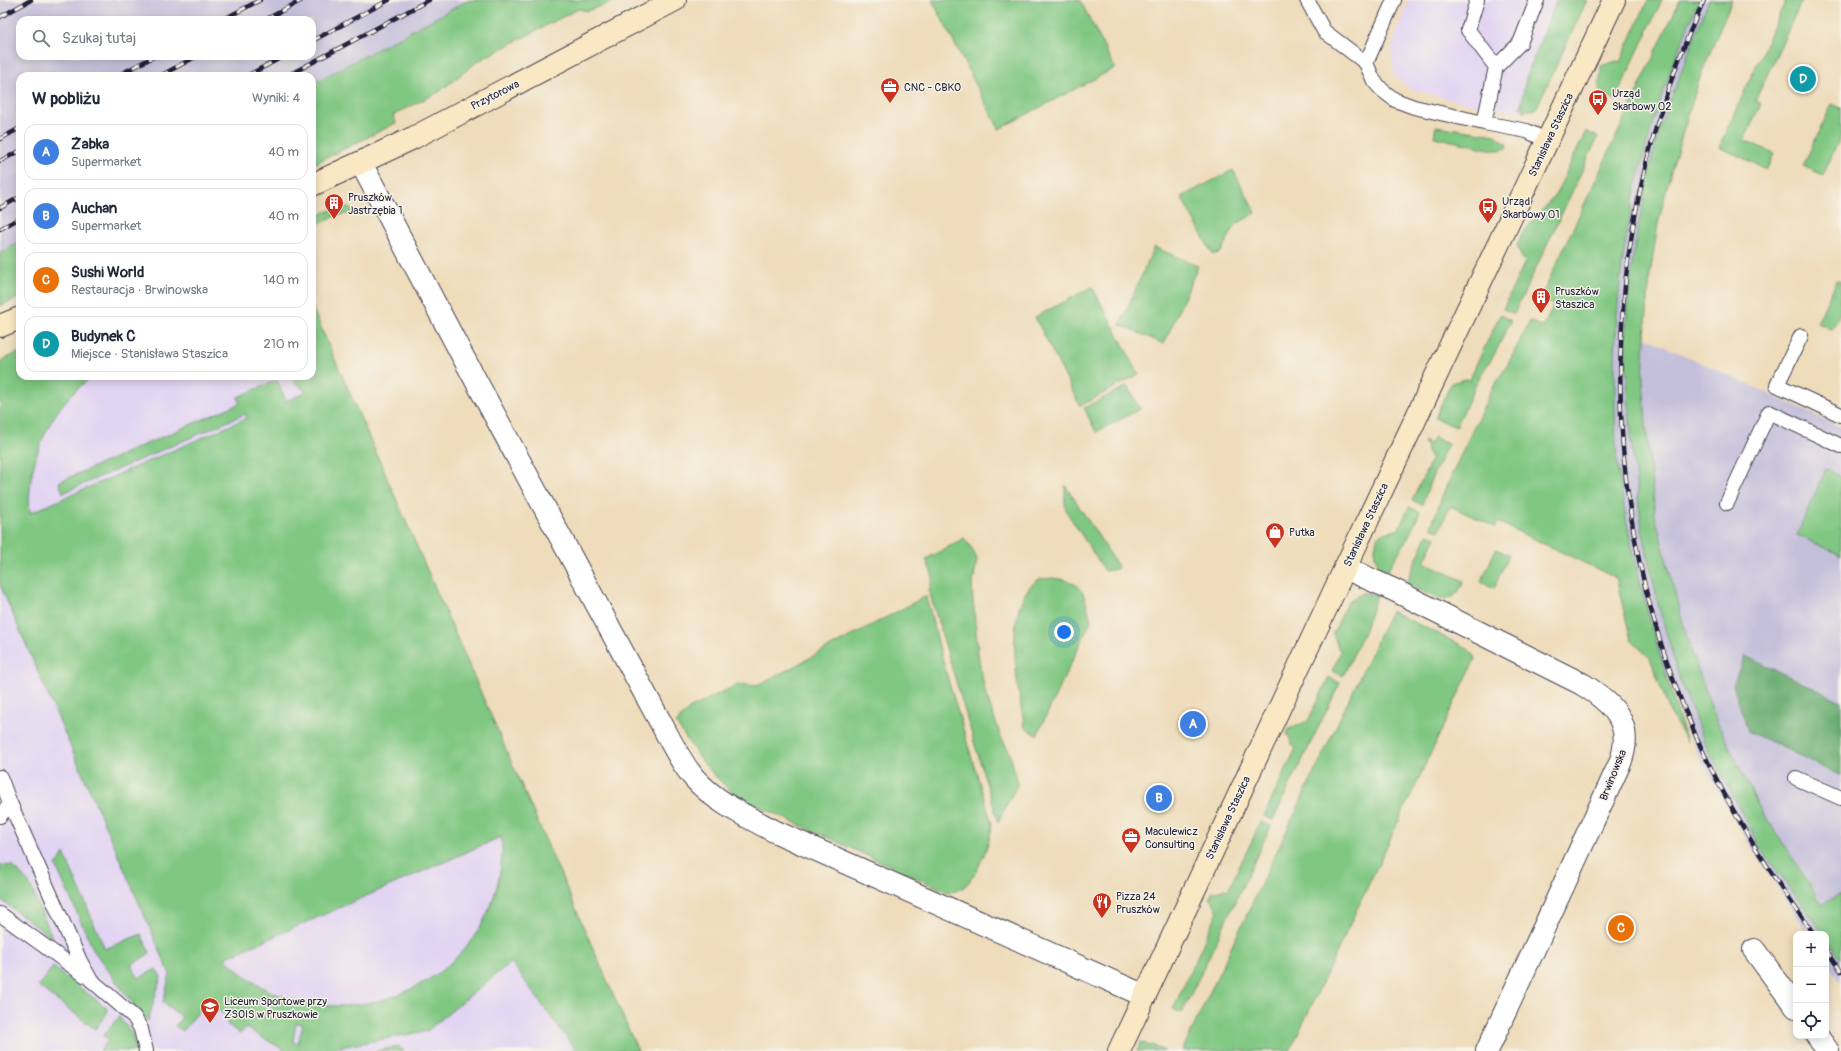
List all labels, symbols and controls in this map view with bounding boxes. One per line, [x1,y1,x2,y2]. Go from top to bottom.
search box [16,16,316,60]
icon: search [30,27,52,49]
text: Szukaj tutaj [62,29,136,48]
pin: D [1790,64,1816,94]
office icon: CNC - CBKO [879,76,901,104]
street label: Przytorowa [469,77,521,113]
place label: CNC - CBKO [904,81,961,94]
place label: Urząd Skarbowy 02 [1612,87,1671,113]
text: W pobliżu [32,88,100,109]
bus stop icon: Urząd Skarbowy 02 [1587,88,1609,116]
text: Wyniki: 4 [252,90,300,106]
street label: Stanisława Staszica [1526,91,1576,179]
text: Żabka [71,135,109,154]
text: A [42,144,50,160]
text: 40 m [268,144,299,160]
text: Supermarket [71,154,142,170]
place label: Pruszków Jastrzębia 1 [348,191,402,217]
building icon: Pruszków Jastrzębia 1 [323,192,345,220]
place label: Urząd Skarbowy 01 [1502,195,1560,221]
bus stop icon: Urząd Skarbowy 01 [1477,196,1499,224]
text: Auchan [71,199,117,218]
text: B [42,208,50,224]
text: 40 m [268,208,299,224]
text: Supermarket [71,218,142,234]
text: Sushi World [71,263,144,282]
text: C [42,272,50,288]
text: 140 m [263,272,299,288]
text: Restauracja · Brwinowska [71,282,208,298]
place label: Pruszków Staszica [1555,285,1600,311]
building icon: Pruszków Staszica [1530,286,1552,314]
text: Budynek C [71,327,135,346]
text: D [42,336,50,352]
text: 210 m [263,336,299,352]
text: Miejsce · Stanisława Staszica [71,346,228,362]
street label: Stanisława Staszica [1341,481,1391,569]
shop icon: Putka [1264,521,1286,549]
place label: Putka [1289,526,1315,539]
your location [1054,622,1074,642]
pin: A [1180,709,1206,739]
street label: Brwinowska [1597,748,1629,802]
street label: Stanisława Staszica [1203,774,1253,862]
pin: B [1146,783,1172,813]
place label: Maculewicz Consulting [1145,825,1198,851]
office icon: Maculewicz Consulting [1120,826,1142,854]
place label: Pizza 24 Pruszków [1116,890,1161,916]
restaurant icon: Pizza 24 Pruszków [1091,891,1113,919]
pin: C [1608,913,1634,943]
map controls [1793,931,1829,1039]
button: + [1793,931,1829,967]
button: − [1793,967,1829,1003]
place label: Liceum Sportowe przy ZSOIS w Pruszkowie [224,995,327,1021]
school or university icon: Liceum Sportowe przy ZSOIS w Pruszkowie [199,996,221,1024]
button: locate [1793,1003,1829,1039]

